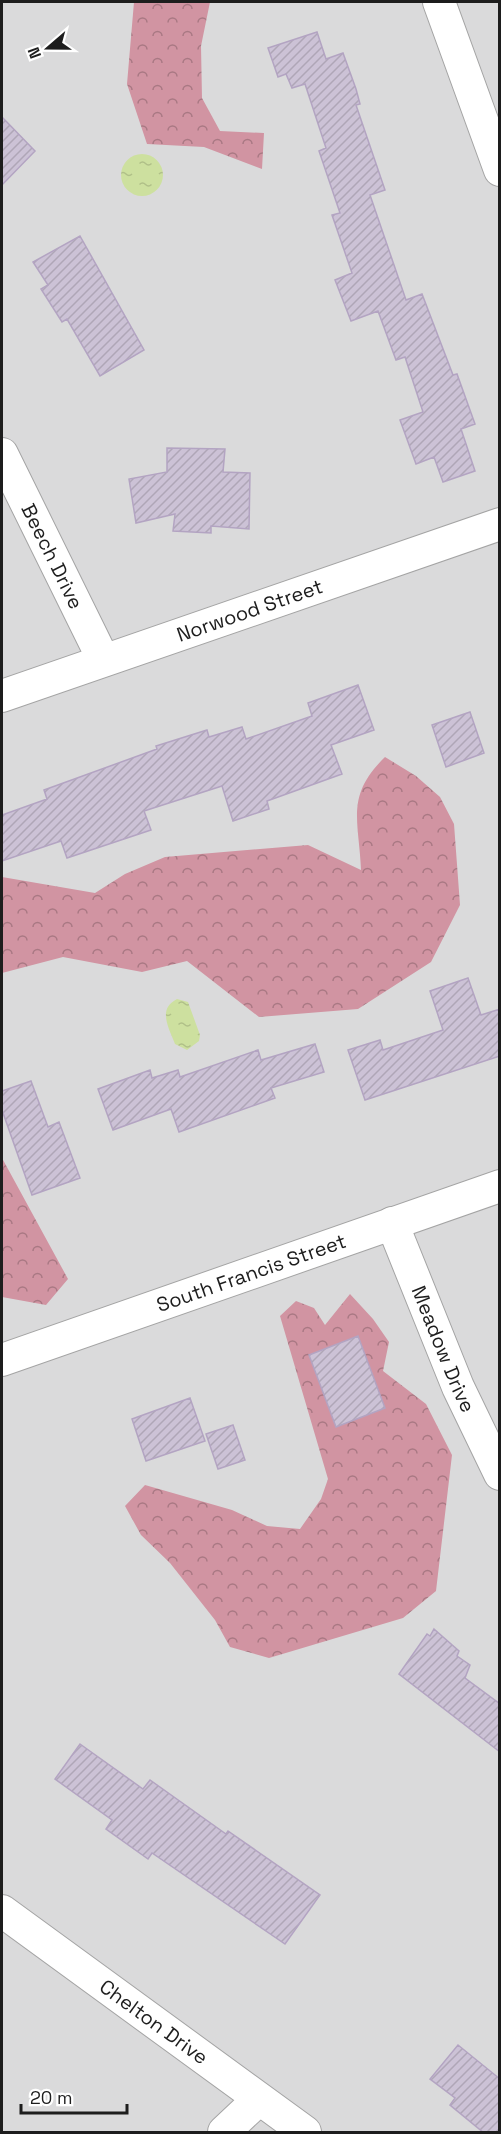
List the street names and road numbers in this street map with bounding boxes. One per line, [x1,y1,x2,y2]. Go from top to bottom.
street label: Beech Drive [15,499,89,613]
street label: Norwood Street [173,573,326,648]
street label: South Francis Street [153,1228,349,1318]
street label: Meadow Drive [406,1282,481,1417]
street label: Chelton Drive [94,1973,213,2070]

